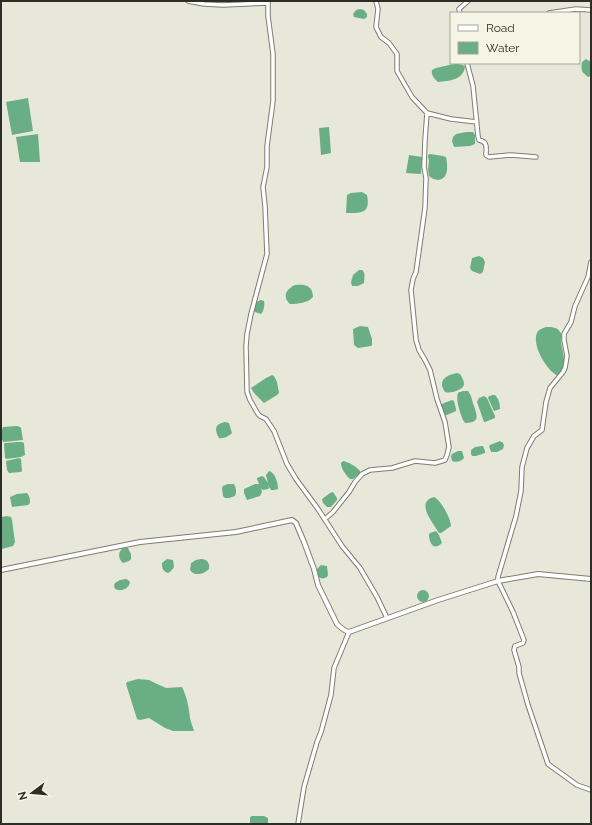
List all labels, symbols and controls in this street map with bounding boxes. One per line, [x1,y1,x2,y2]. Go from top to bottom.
legend [450,12,580,64]
text: Road [486,21,515,35]
text: Water [486,41,520,55]
north arrow [12,773,52,813]
text: N [15,790,30,801]

